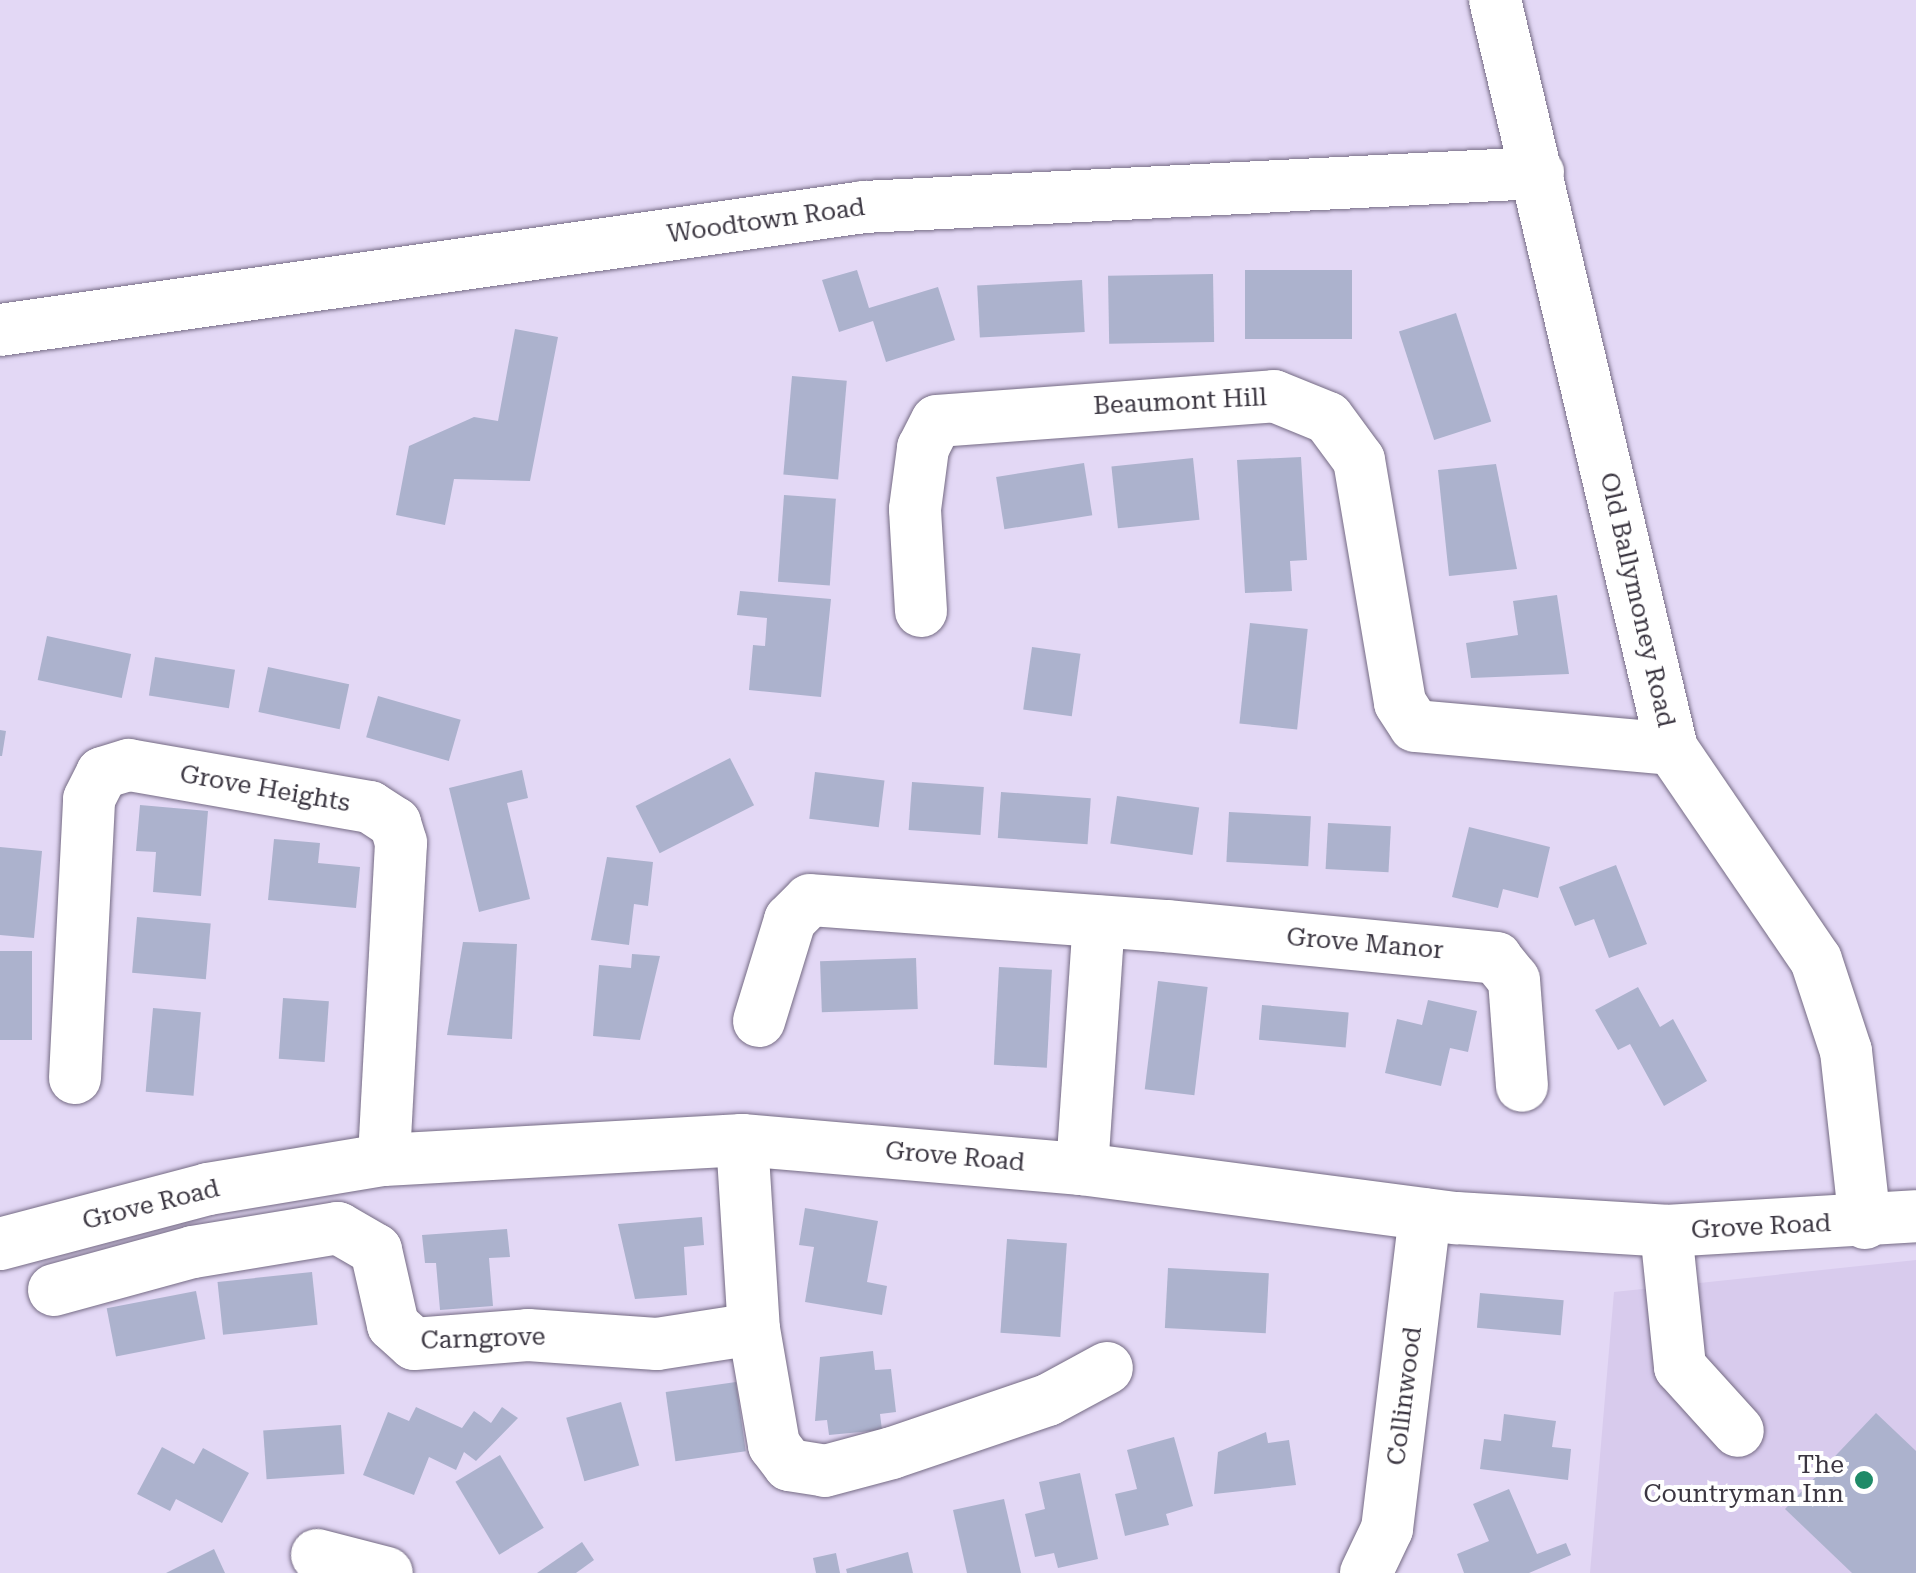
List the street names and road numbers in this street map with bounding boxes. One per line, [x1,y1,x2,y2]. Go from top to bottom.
street label: Woodtown Road [665,192,867,250]
street label: Beaumont Hill [1093,382,1267,422]
street label: Old Ballymoney Road [1593,470,1681,730]
street label: Grove Heights [178,759,352,819]
street label: Grove Manor [1285,922,1445,966]
street label: Grove Road [884,1136,1026,1178]
street label: Grove Road [79,1174,223,1236]
street label: Grove Road [1690,1208,1832,1246]
street label: Carngrove [420,1322,546,1356]
street label: Collinwood [1382,1325,1428,1467]

